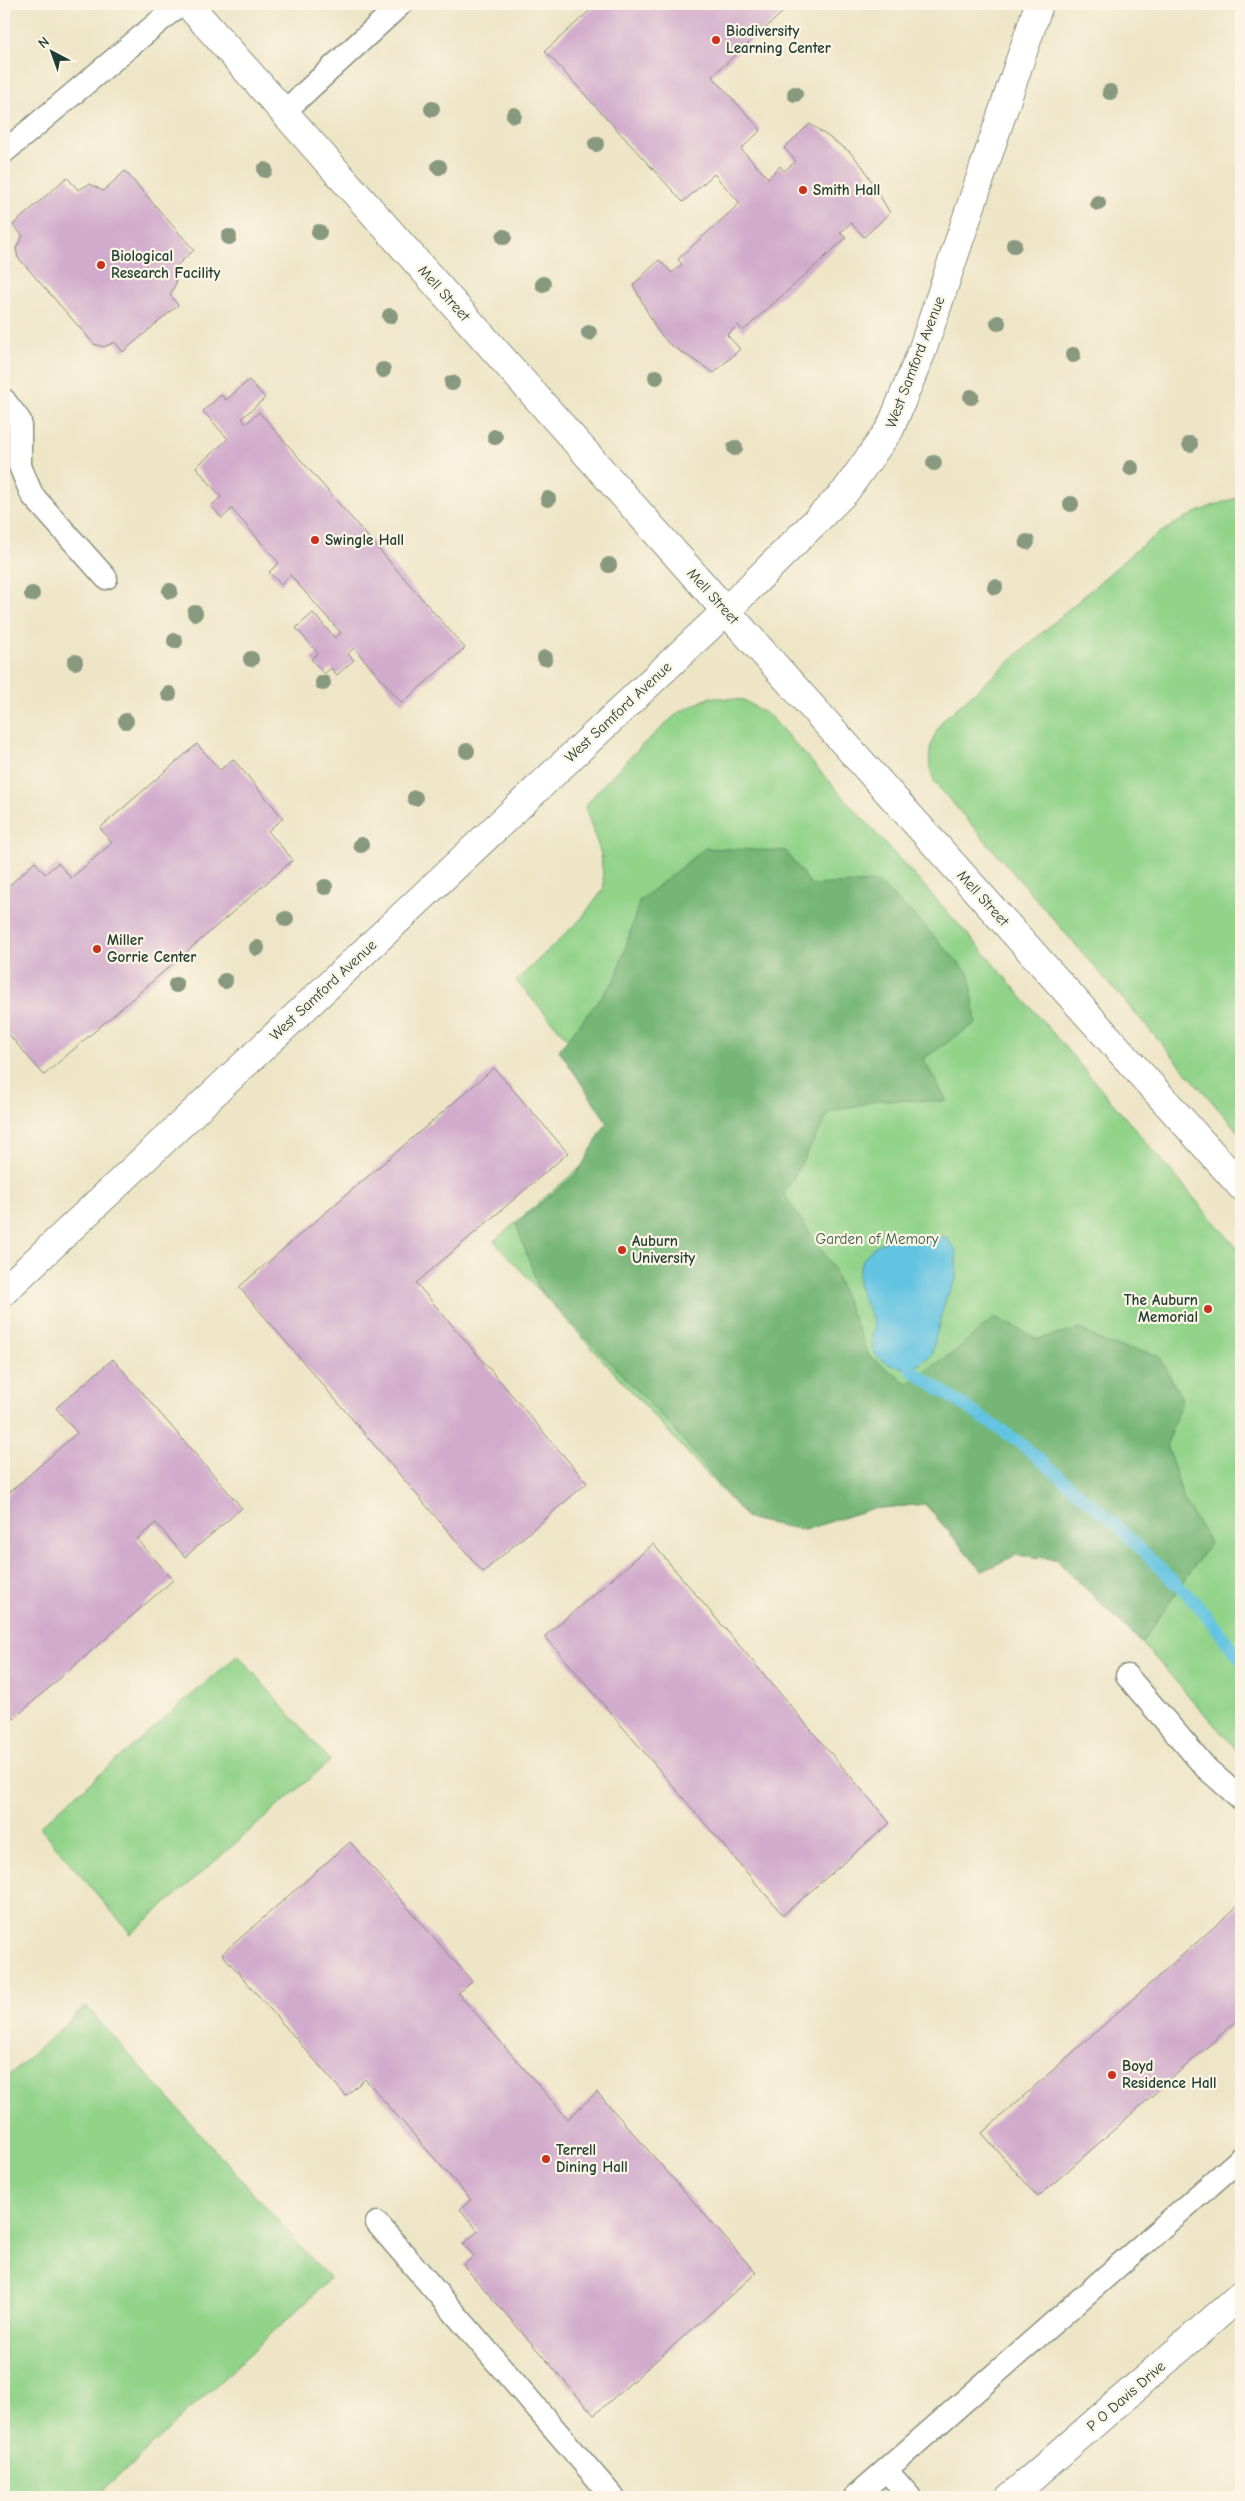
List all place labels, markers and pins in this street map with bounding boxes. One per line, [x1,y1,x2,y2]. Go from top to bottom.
place label: Biodiversity Learning Center [726,22,831,57]
marker: Biodiversity Learning Center [710,34,722,46]
place label: Smith Hall [813,181,880,199]
marker: Smith Hall [797,184,809,196]
place label: Biological Research Facility [111,247,221,282]
marker: Biological Research Facility [95,259,107,271]
place label: Swingle Hall [325,531,404,549]
marker: Swingle Hall [309,534,321,546]
place label: Miller Gorrie Center [107,931,196,966]
marker: Miller Gorrie Center [91,943,103,955]
place label: Auburn University [632,1232,695,1267]
marker: Auburn University [616,1244,628,1256]
place label: The Auburn Memorial [1124,1291,1198,1326]
marker: The Auburn Memorial [1202,1303,1214,1315]
place label: Boyd Residence Hall [1122,2057,1217,2092]
marker: Boyd Residence Hall [1106,2069,1118,2081]
place label: Terrell Dining Hall [556,2141,628,2176]
marker: Terrell Dining Hall [540,2153,552,2165]

